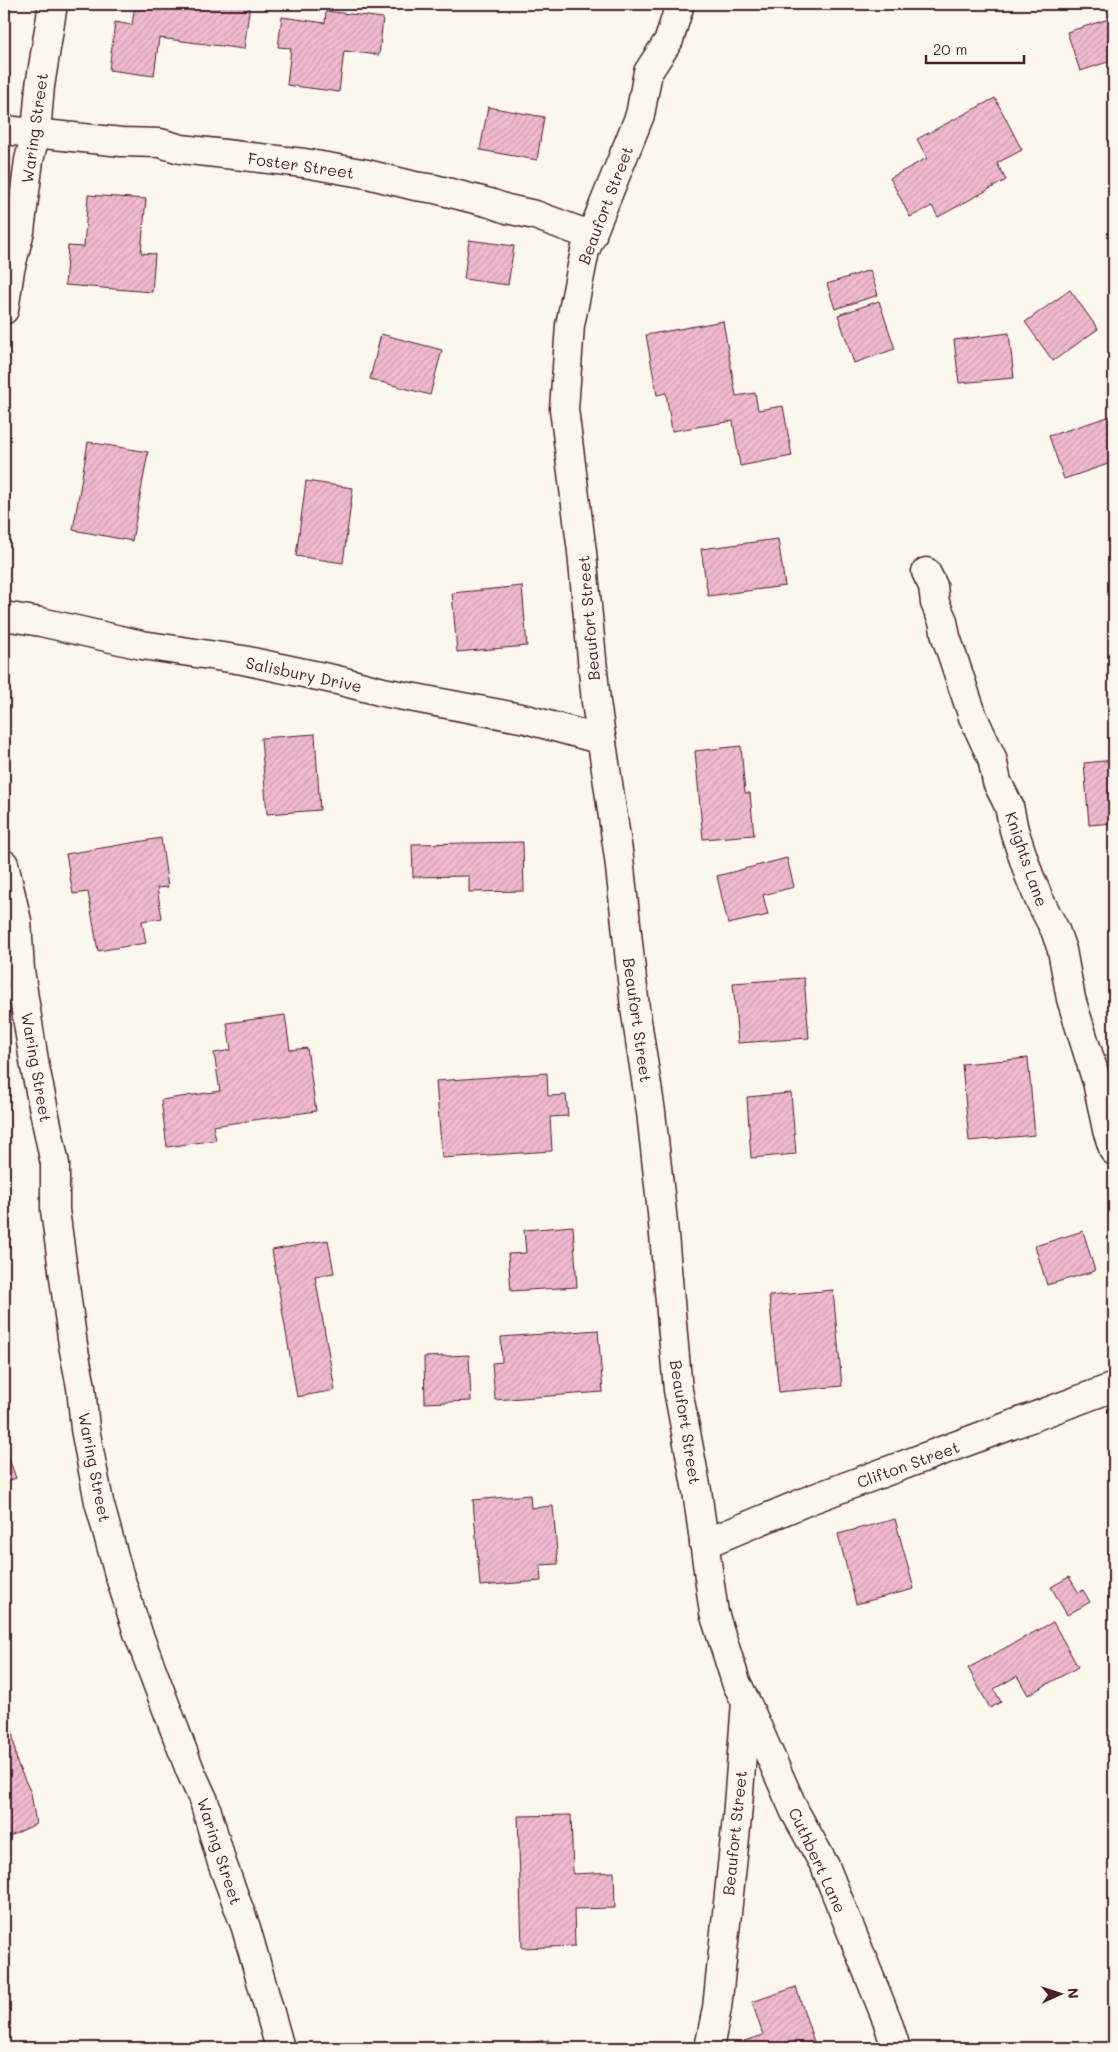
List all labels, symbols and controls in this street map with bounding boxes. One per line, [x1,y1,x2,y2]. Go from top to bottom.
scale bar [926,32,1023,64]
text: 20 m [933,39,967,59]
street label: Waring Street [16,72,52,184]
street label: Beaufort Street [573,143,637,267]
street label: Foster Street [246,147,356,183]
street label: Beaufort Street [572,555,604,681]
street label: Salisbury Drive [244,651,364,697]
street label: Knights Lane [1001,809,1053,909]
street label: Beaufort Street [619,956,657,1084]
street label: Waring Street [17,1010,57,1124]
street label: Beaufort Street [666,1358,706,1486]
street label: Waring Street [74,1410,116,1524]
street label: Clifton Street [854,1436,962,1492]
street label: Beaufort Street [717,1770,751,1896]
street label: Waring Street [193,1795,247,1907]
street label: Cuthbert Lane [784,1804,852,1916]
north arrow [1036,1970,1086,2020]
text: N [1064,1987,1083,1999]

